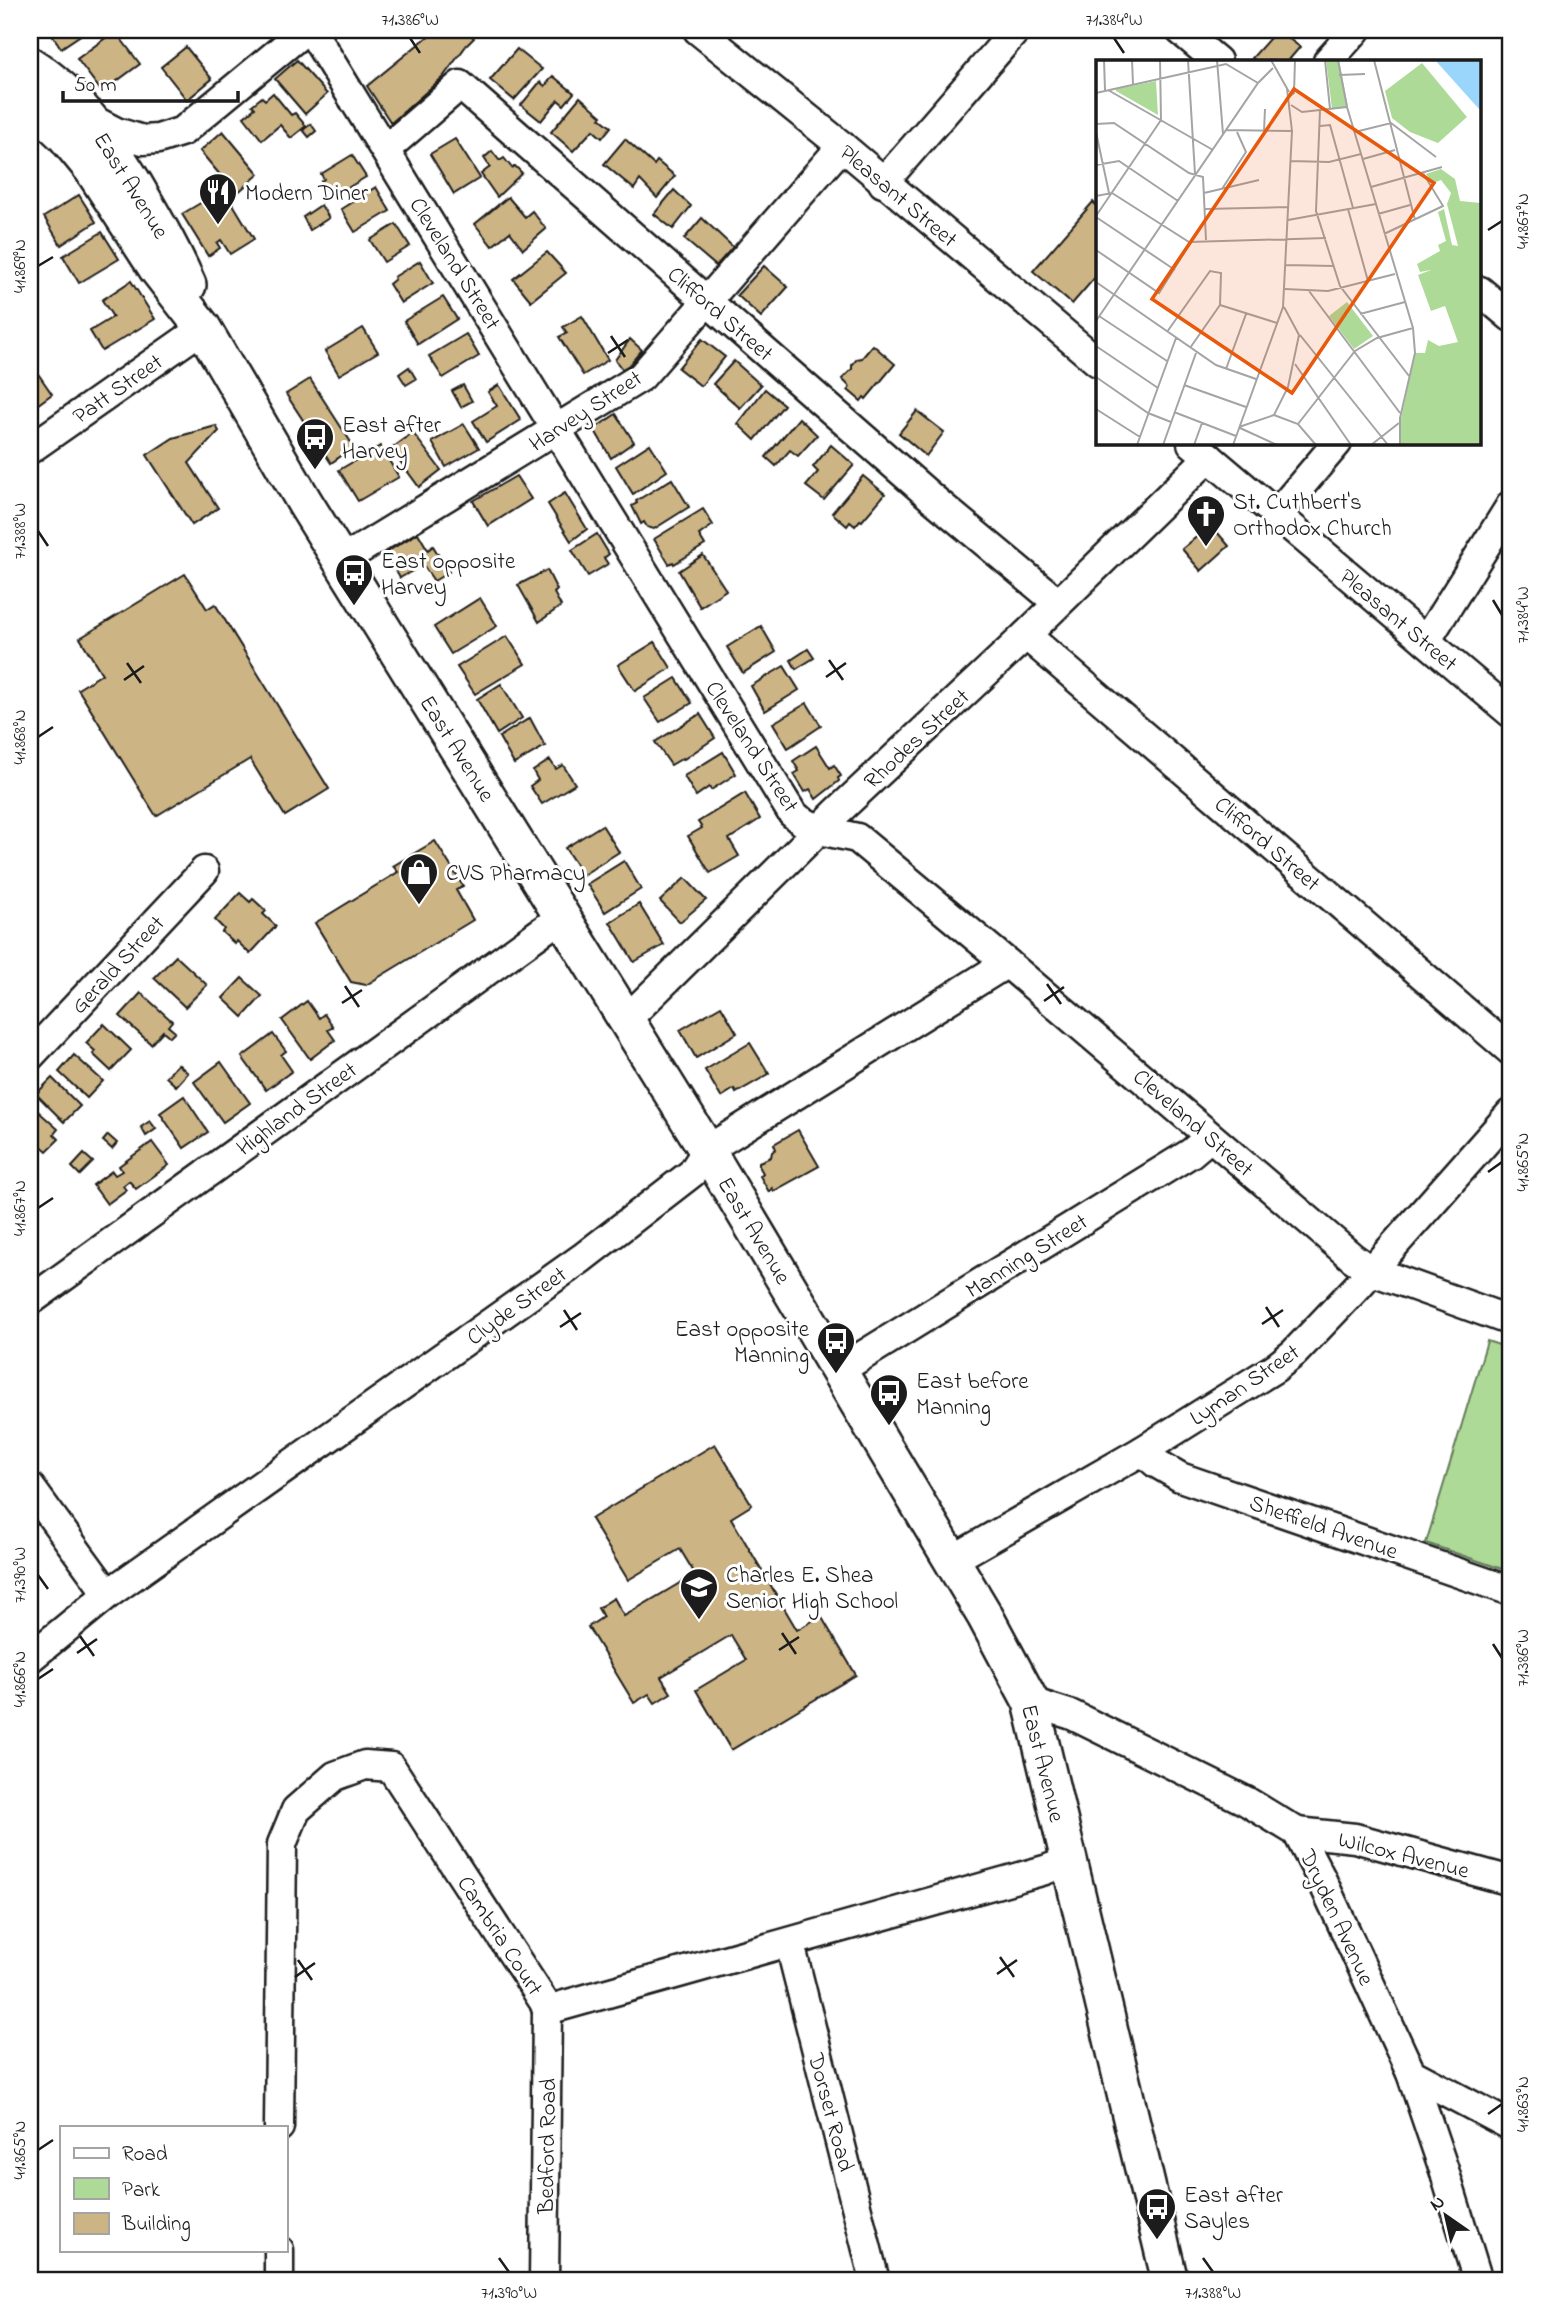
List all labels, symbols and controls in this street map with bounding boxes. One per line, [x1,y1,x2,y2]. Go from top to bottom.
text: 71.386°W [381,8,439,34]
text: 71.384°W [1085,8,1143,34]
scale bar [63,60,238,104]
inset map [1096,60,1482,444]
text: 50 m [74,71,117,101]
street label: East Avenue [84,127,176,247]
street label: Pleasant Street [831,138,964,256]
restaurant icon: Modern Diner [197,171,239,226]
place label: Modern Diner [245,178,369,211]
street label: Cleveland Street [400,192,508,337]
text: 41.867°N [1511,193,1537,249]
text: 41.869°N [8,239,34,293]
street label: Clifford Street [659,259,780,371]
street label: Patt Street [67,347,171,433]
street label: Harvey Street [523,363,651,463]
place label: East after Harvey [342,410,442,471]
bus stop icon: East after Harvey [294,416,336,471]
place label: St. Cuthbert's Orthodox Church [1233,487,1392,546]
church icon: St. Cuthbert's Orthodox Church [1185,493,1227,548]
text: 71.388°W [8,503,34,559]
place label: East opposite Harvey [381,546,516,607]
bus stop icon: East opposite Harvey [333,552,375,607]
street label: Pleasant Street [1331,562,1464,680]
text: 71.384°W [1511,586,1537,644]
street label: Cleveland Street [696,675,806,820]
street label: Rhodes Street [857,682,978,798]
street label: East Avenue [410,690,502,810]
text: 41.868°N [8,709,34,765]
street label: Clifford Street [1206,789,1327,901]
shop icon: CVS Pharmacy [398,851,440,906]
place label: CVS Pharmacy [446,858,586,893]
street label: Gerald Street [64,909,174,1023]
street label: Highland Street [230,1055,365,1166]
street label: Cleveland Street [1125,1062,1260,1186]
text: 41.865°N [1511,1133,1537,1191]
street label: East Avenue [708,1171,798,1292]
text: 41.867°N [8,1180,34,1236]
street label: Manning Street [960,1206,1096,1309]
street label: Clyde Street [460,1259,576,1356]
place label: East opposite Manning [675,1314,810,1374]
bus stop icon: East opposite Manning [815,1320,857,1375]
street label: Lyman Street [1184,1337,1308,1437]
place label: East before Manning [916,1366,1029,1426]
bus stop icon: East before Manning [868,1372,910,1427]
street label: Sheffield Avenue [1244,1487,1403,1569]
text: 71.390°W [8,1547,34,1603]
place label: Charles E. Shea Senior High School [726,1560,898,1620]
school or university icon: Charles E. Shea Senior High School [678,1566,720,1621]
text: 71.386°W [1511,1629,1537,1687]
text: 41.866°N [8,1651,34,1707]
street label: East Avenue [1011,1701,1072,1827]
street label: Wilcox Avenue [1334,1824,1473,1889]
street label: Dryden Avenue [1288,1844,1382,1993]
street label: Cambria Court [448,1870,550,2003]
street label: Dorset Road [798,2049,861,2176]
text: 41.863°N [1511,2076,1537,2132]
street label: Bedford Road [531,2078,566,2215]
text: 41.865°N [8,2121,34,2179]
legend [60,2126,287,2252]
text: Road [122,2140,168,2170]
text: Park [122,2176,161,2206]
place label: East after Sayles [1184,2180,1284,2241]
north arrow [1412,2182,1482,2252]
bus stop icon: East after Sayles [1136,2186,1178,2241]
text: N [1425,2189,1451,2219]
text: Building [121,2210,191,2242]
text: 71.390°W [481,2281,537,2307]
text: 71.388°W [1185,2281,1241,2307]

